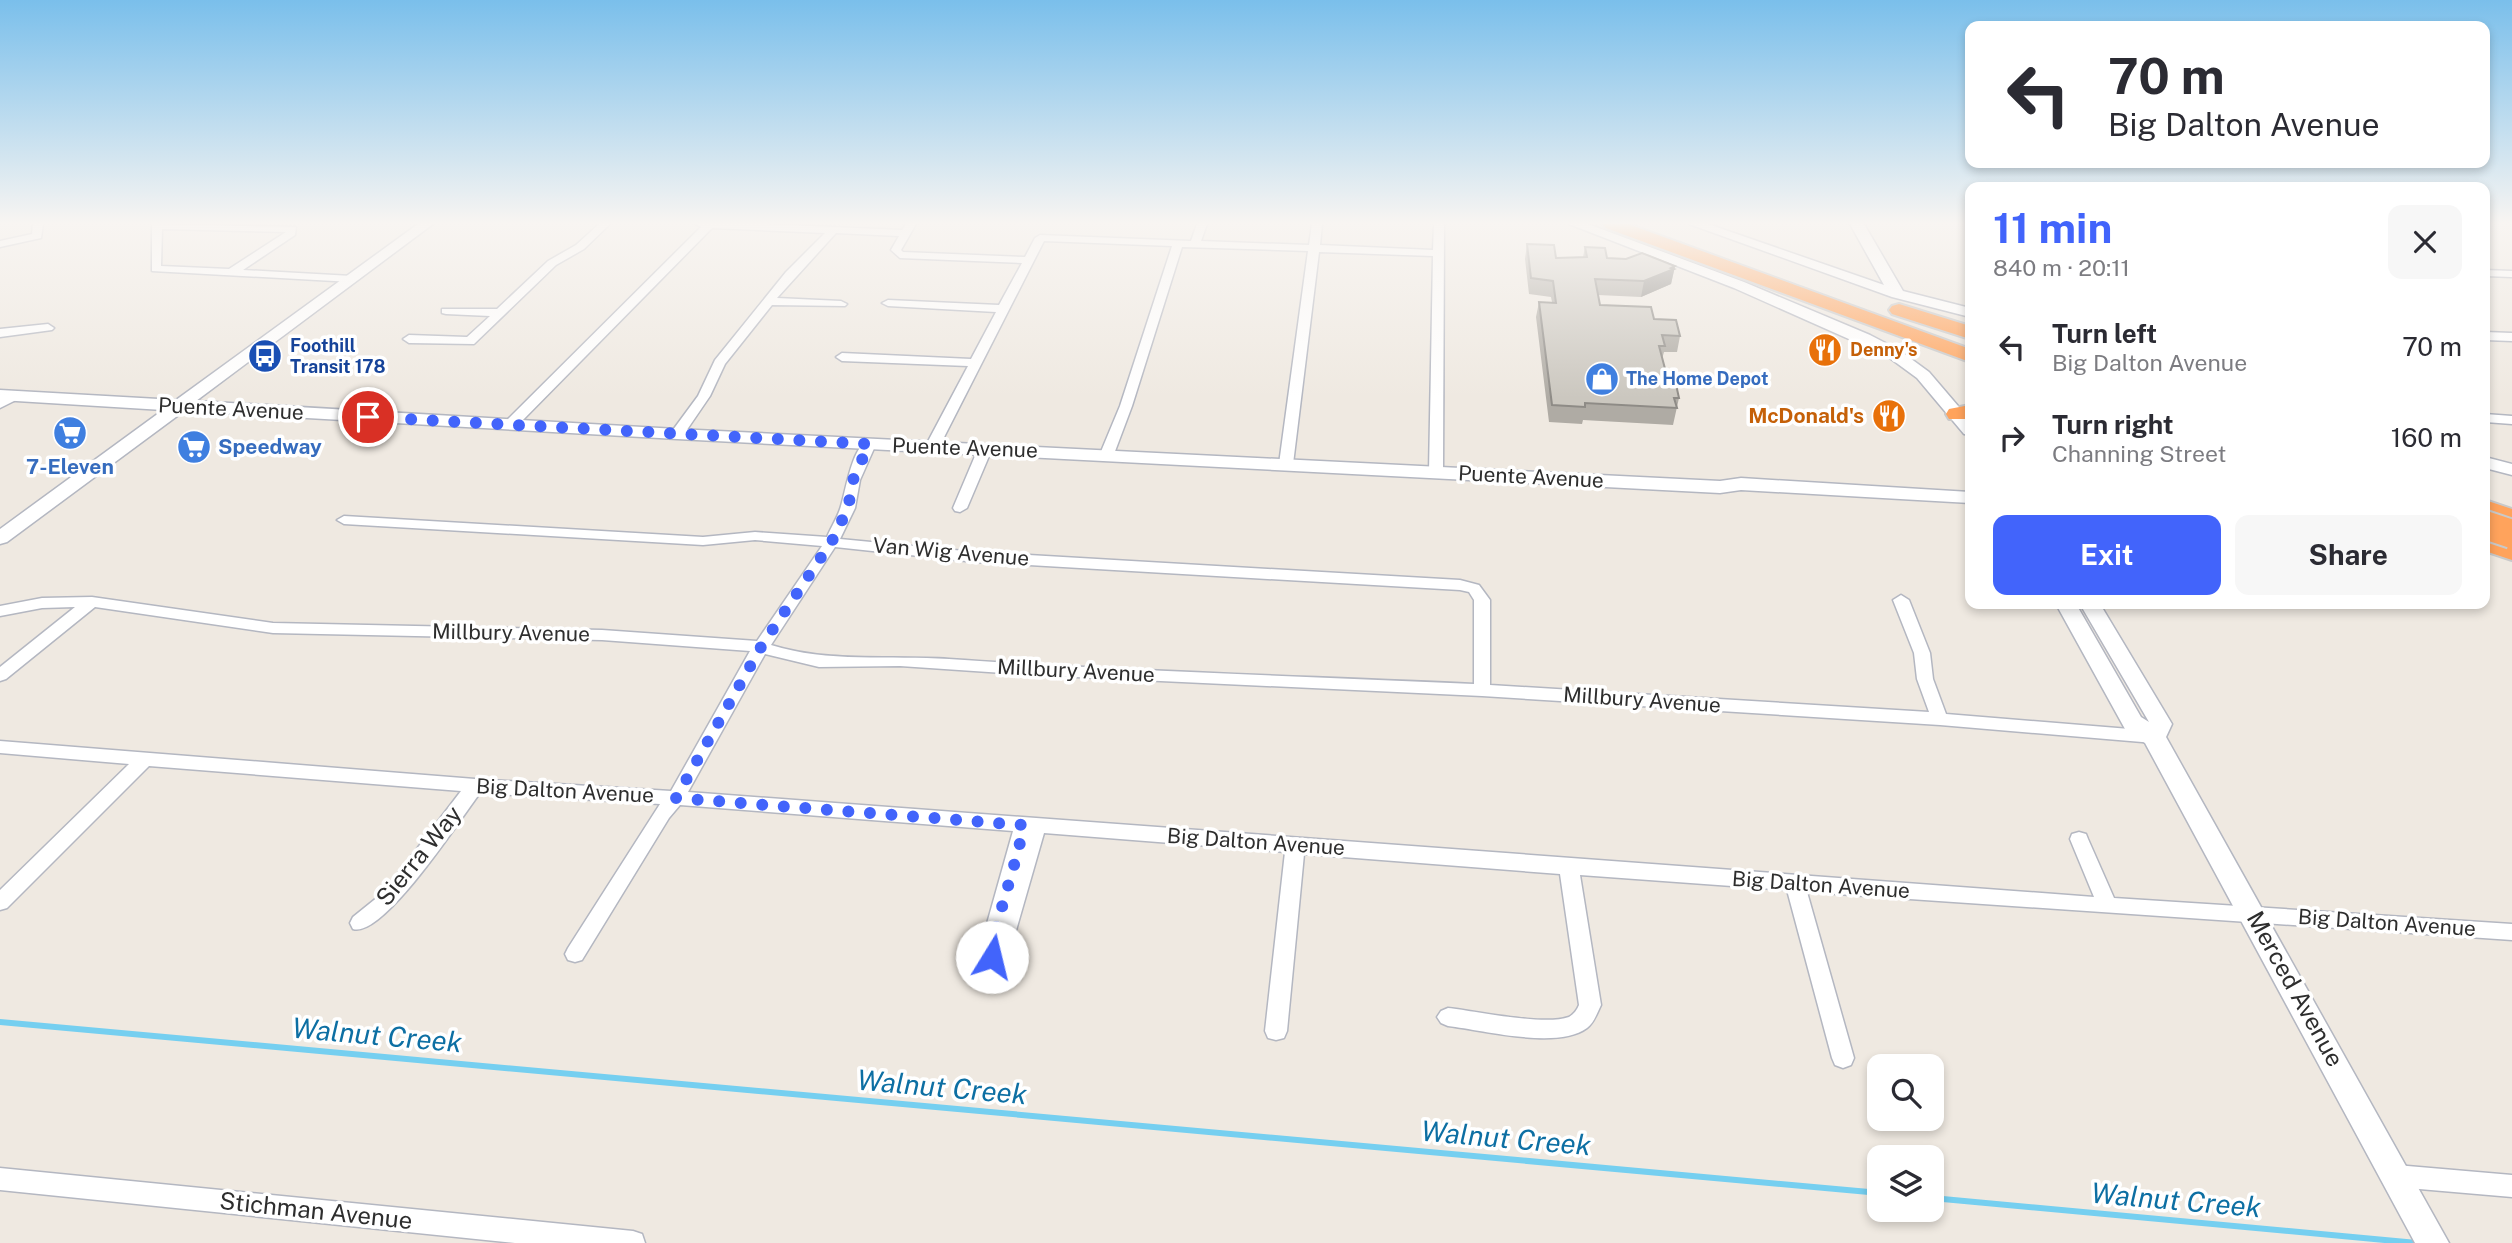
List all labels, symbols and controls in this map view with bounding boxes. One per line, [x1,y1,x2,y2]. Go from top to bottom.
text: 70 m [2108,47,2225,105]
icon: left [1993,49,2084,140]
text: Big Dalton Avenue [2108,106,2380,143]
text: 11 min [1993,203,2112,252]
button: close [2388,205,2462,279]
text: 840 m · 20:11 [1993,254,2130,281]
text: Turn left [2052,318,2157,349]
icon: left [1993,328,2031,366]
restaurant icon: Denny's [1806,331,1844,369]
text: 70 m [2402,331,2462,362]
place label: Foothill Transit 178 [290,335,386,377]
bus stop icon: Foothill Transit 178 [246,337,284,375]
place label: Denny's [1850,339,1918,360]
text: Big Dalton Avenue [2052,349,2247,376]
shop icon: The Home Depot [1583,360,1621,398]
place label: The Home Depot [1626,368,1768,389]
pin [338,387,398,447]
street label: Puente Avenue [158,392,305,425]
restaurant icon: McDonald's [1870,397,1908,435]
icon: arrive [349,398,387,436]
place label: McDonald's [1748,403,1864,428]
text: Turn right [2052,409,2174,440]
supermarket icon: 7-Eleven [51,414,89,452]
icon: right [1993,419,2031,457]
text: 160 m [2391,422,2462,453]
supermarket icon: Speedway [175,428,213,466]
street label: Puente Avenue [892,432,1038,463]
place label: Speedway [218,434,322,459]
text: Channing Street [2052,440,2227,467]
place label: 7-Eleven [26,454,114,479]
street label: Puente Avenue [1458,460,1605,493]
button: Exit [1993,515,2221,595]
button: Share [2235,515,2462,595]
street label: Van Wig Avenue [872,532,1030,571]
street label: Millbury Avenue [432,619,590,646]
street label: Millbury Avenue [997,654,1156,687]
street label: Millbury Avenue [1562,682,1722,717]
street label: Big Dalton Avenue [475,773,655,808]
street label: Sierra Way [370,800,467,911]
street label: Big Dalton Avenue [1166,823,1346,860]
street label: Big Dalton Avenue [1731,866,1911,903]
street label: Big Dalton Avenue [2297,904,2477,941]
street label: Merced Avenue [2242,906,2350,1071]
position arrow [955,920,1029,994]
water label: Walnut Creek [291,1011,463,1058]
map controls [1867,1054,1944,1222]
button: search [1867,1054,1944,1131]
water label: Walnut Creek [856,1063,1028,1110]
water label: Walnut Creek [1420,1114,1592,1161]
button: layers [1867,1145,1944,1222]
water label: Walnut Creek [2090,1176,2262,1223]
street label: Stichman Avenue [218,1186,414,1234]

